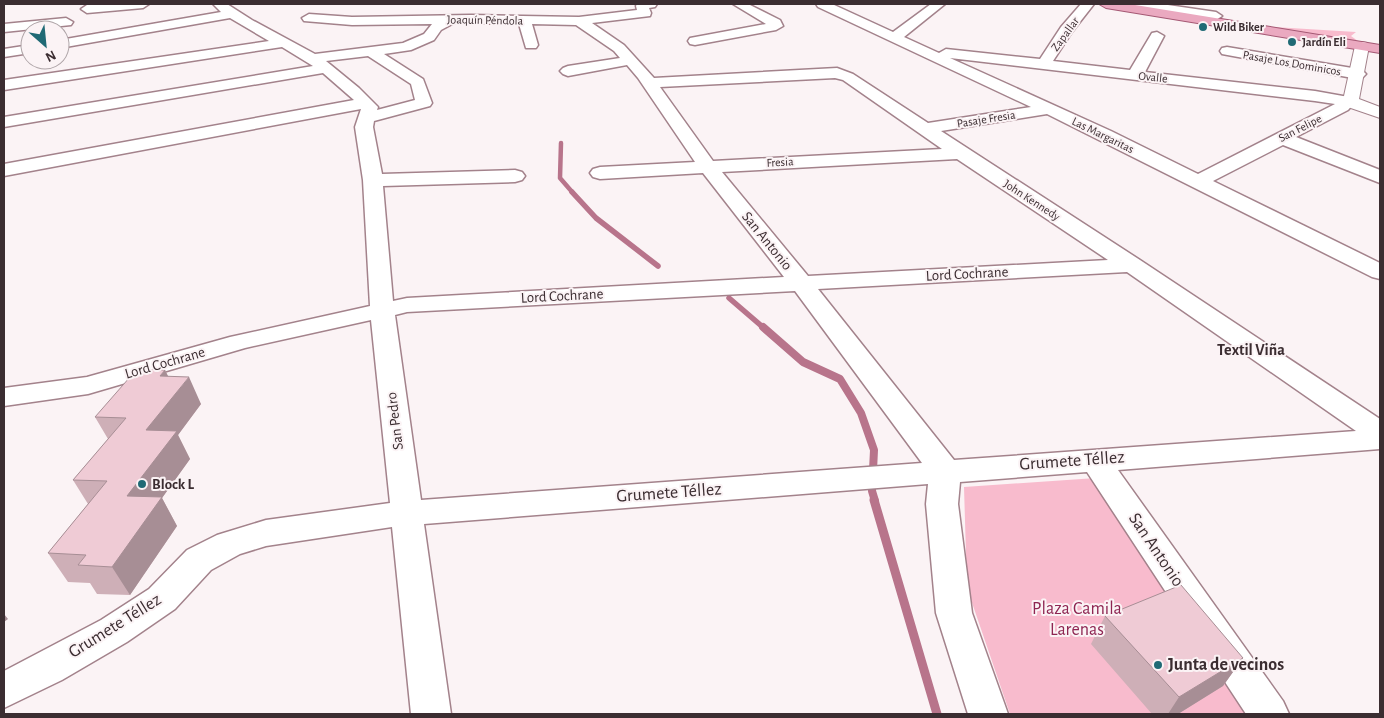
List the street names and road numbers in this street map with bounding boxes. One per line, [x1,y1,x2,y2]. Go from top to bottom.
street label: Joaquín Péndola [447,13,524,27]
street label: Zapallar [1049,15,1081,53]
street label: Pasaje Los Dominicos [1242,48,1342,79]
street label: Ovalle [1138,69,1168,85]
street label: Pasaje Fresia [956,108,1017,131]
street label: San Felipe [1276,112,1324,144]
street label: Las Margaritas [1070,115,1136,155]
street label: Fresia [766,155,794,169]
street label: John Kennedy [1001,177,1062,223]
street label: San Antonio [739,209,795,273]
street label: Lord Cochrane [925,264,1009,284]
street label: Lord Cochrane [520,286,604,306]
street label: Lord Cochrane [123,344,207,382]
street label: San Pedro [384,391,406,451]
street label: Grumete Téllez [1019,448,1125,474]
street label: Grumete Téllez [616,480,722,506]
street label: San Antonio [1125,510,1187,590]
street label: Grumete Téllez [66,590,164,662]

